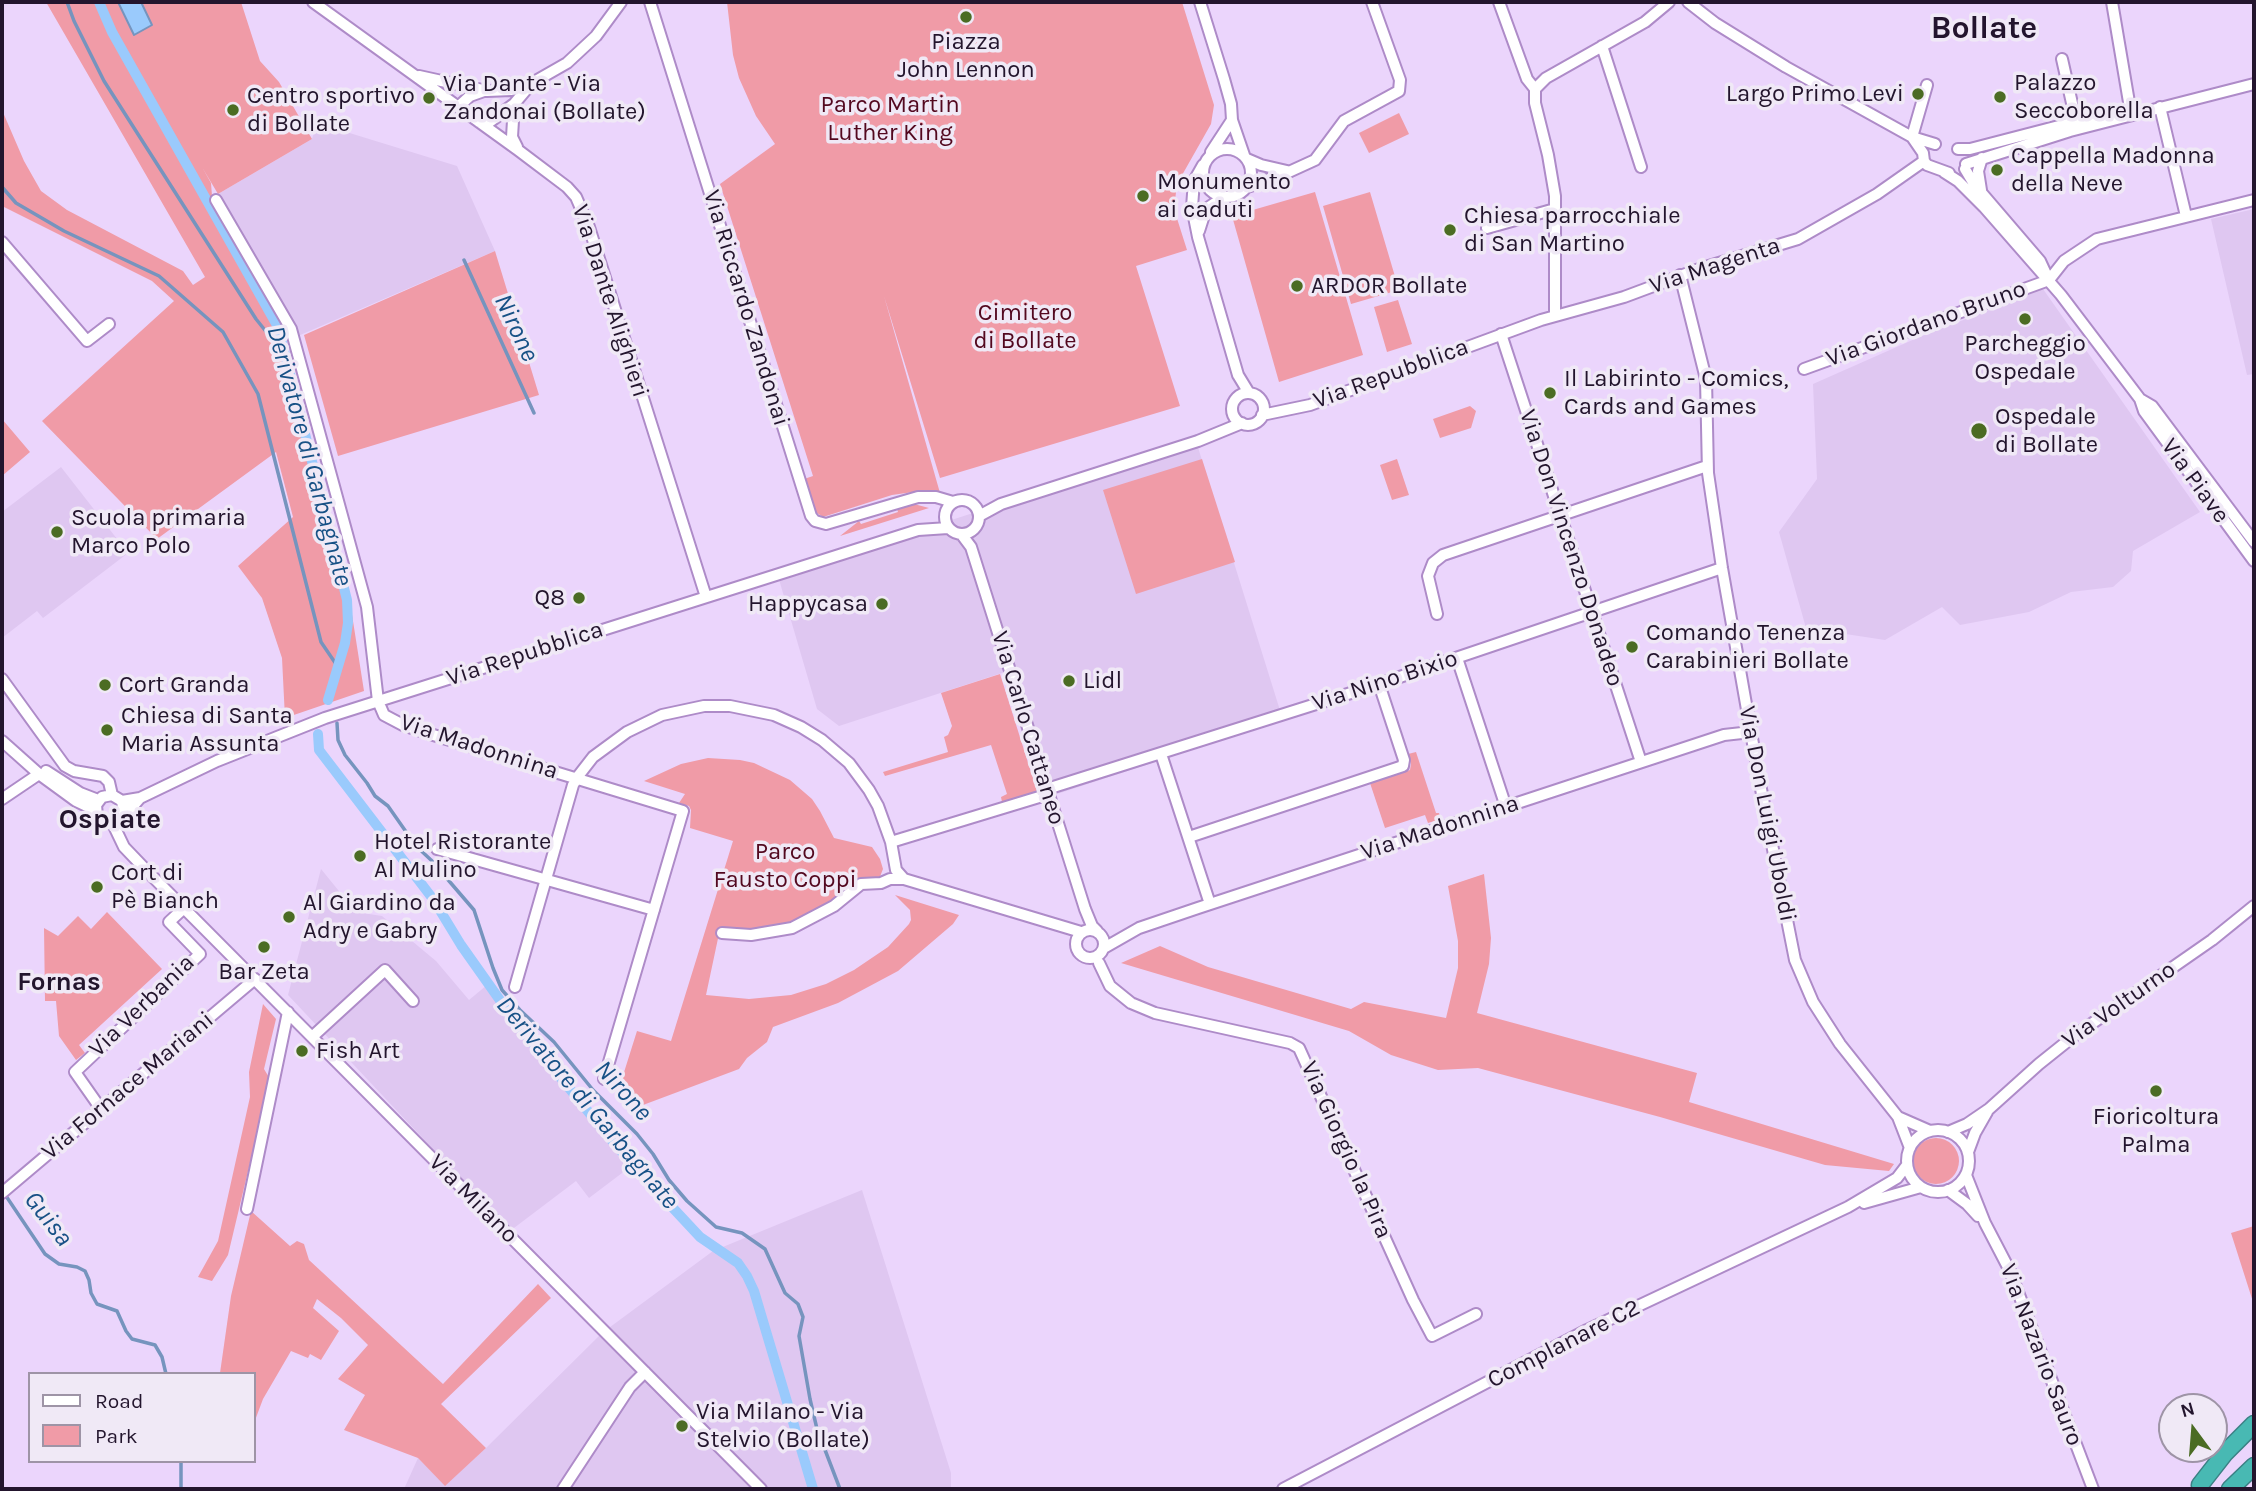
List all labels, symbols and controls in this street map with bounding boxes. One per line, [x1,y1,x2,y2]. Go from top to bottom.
marker: Piazza John Lennon [958,9,974,25]
district label: Bollate [1931,10,2037,48]
place label: Piazza John Lennon [897,28,1035,84]
place label: Palazzo Seccoborella [2014,69,2154,125]
place label: Via Dante - Via Zandonai (Bollate) [443,70,646,126]
place label: Largo Primo Levi [1726,80,1904,108]
place label: Centro sportivo di Bollate [247,82,415,138]
marker: Largo Primo Levi [1910,86,1926,102]
marker: Palazzo Seccoborella [1992,89,2008,105]
marker: Via Dante - Via Zandonai (Bollate) [421,90,437,106]
park label: Parco Martin Luther King [820,91,960,147]
marker: Centro sportivo di Bollate [225,102,241,118]
place label: Cappella Madonna della Neve [2011,142,2215,198]
marker: Cappella Madonna della Neve [1989,162,2005,178]
place label: Monumento ai caduti [1157,168,1291,224]
street label: Via Riccardo Zandonai [696,187,796,429]
marker: Monumento ai caduti [1135,188,1151,204]
street label: Via Dante Alighieri [565,201,655,401]
place label: Chiesa parrocchiale di San Martino [1464,202,1681,258]
marker: Chiesa parrocchiale di San Martino [1442,222,1458,238]
street label: Via Magenta [1646,231,1784,301]
place label: ARDOR Bollate [1311,272,1467,300]
street label: Via Giordano Bruno [1822,274,2030,374]
marker: ARDOR Bollate [1289,278,1305,294]
water label: Nirone [487,289,545,367]
park label: Cimitero di Bollate [973,299,1077,355]
marker: Parcheggio Ospedale [2017,311,2033,327]
water label: Derivatore di Garbagnate [259,323,359,589]
place label: Parcheggio Ospedale [1964,330,2086,386]
street label: Via Repubblica [1309,333,1473,415]
place label: Il Labirinto - Comics, Cards and Games [1564,365,1789,421]
marker: Il Labirinto - Comics, Cards and Games [1542,385,1558,401]
place label: Ospedale di Bollate [1995,403,2098,459]
street label: Via Don Vincenzo Donadeo [1513,406,1629,690]
marker: Ospedale di Bollate [1969,421,1989,441]
street label: Via Piave [2155,433,2235,529]
place label: Scuola primaria Marco Polo [71,504,246,560]
marker: Scuola primaria Marco Polo [49,524,65,540]
place label: Q8 [535,584,565,612]
marker: Q8 [571,590,587,606]
place label: Happycasa [748,590,868,618]
marker: Happycasa [874,596,890,612]
street label: Via Repubblica [443,615,607,693]
place label: Comando Tenenza Carabinieri Bollate [1646,619,1849,675]
street label: Via Carlo Cattaneo [985,628,1071,828]
marker: Comando Tenenza Carabinieri Bollate [1624,639,1640,655]
street label: Via Nino Bixio [1309,644,1461,718]
place label: Lidl [1083,667,1122,695]
place label: Cort Granda [119,671,249,699]
marker: Lidl [1061,673,1077,689]
marker: Cort Granda [97,677,113,693]
place label: Chiesa di Santa Maria Assunta [121,702,293,758]
street label: Via Don Luigi Uboldi [1732,704,1802,924]
street label: Via Madonnina [396,708,562,786]
marker: Chiesa di Santa Maria Assunta [99,722,115,738]
street label: Via Madonnina [1357,789,1523,867]
district label: Ospiate [59,803,161,837]
place label: Hotel Ristorante Al Mulino [374,828,551,884]
park label: Parco Fausto Coppi [713,838,857,894]
marker: Hotel Ristorante Al Mulino [352,848,368,864]
place label: Cort di Pè Bianch [111,859,219,915]
marker: Cort di Pè Bianch [89,879,105,895]
place label: Al Giardino da Adry e Gabry [303,889,456,945]
marker: Al Giardino da Adry e Gabry [281,909,297,925]
marker: Bar Zeta [256,939,272,955]
street label: Via Verbania [83,949,201,1063]
street label: Via Volturno [2057,955,2181,1055]
place label: Bar Zeta [218,958,310,986]
district label: Fornas [17,967,101,999]
water label: Derivatore di Garbagnate [489,990,685,1216]
street label: Via Fornace Mariani [36,1006,220,1166]
place label: Fish Art [316,1037,400,1065]
marker: Fish Art [294,1043,310,1059]
water label: Nirone [588,1054,658,1128]
street label: Via Giorgio la Pira [1294,1057,1398,1243]
marker: Fioricoltura Palma [2148,1083,2164,1099]
place label: Fioricoltura Palma [2093,1103,2219,1159]
street label: Via Milano [422,1148,524,1250]
water label: Guisa [17,1185,79,1253]
street label: Via Nazario Sauro [1993,1260,2089,1450]
street label: Complanare C2 [1483,1293,1645,1395]
legend [28,1372,256,1463]
text: Road [95,1389,143,1413]
north arrow [2158,1393,2228,1463]
text: N [2178,1397,2197,1422]
place label: Via Milano - Via Stelvio (Bollate) [696,1398,870,1454]
marker: Via Milano - Via Stelvio (Bollate) [674,1418,690,1434]
text: Park [95,1424,138,1448]

